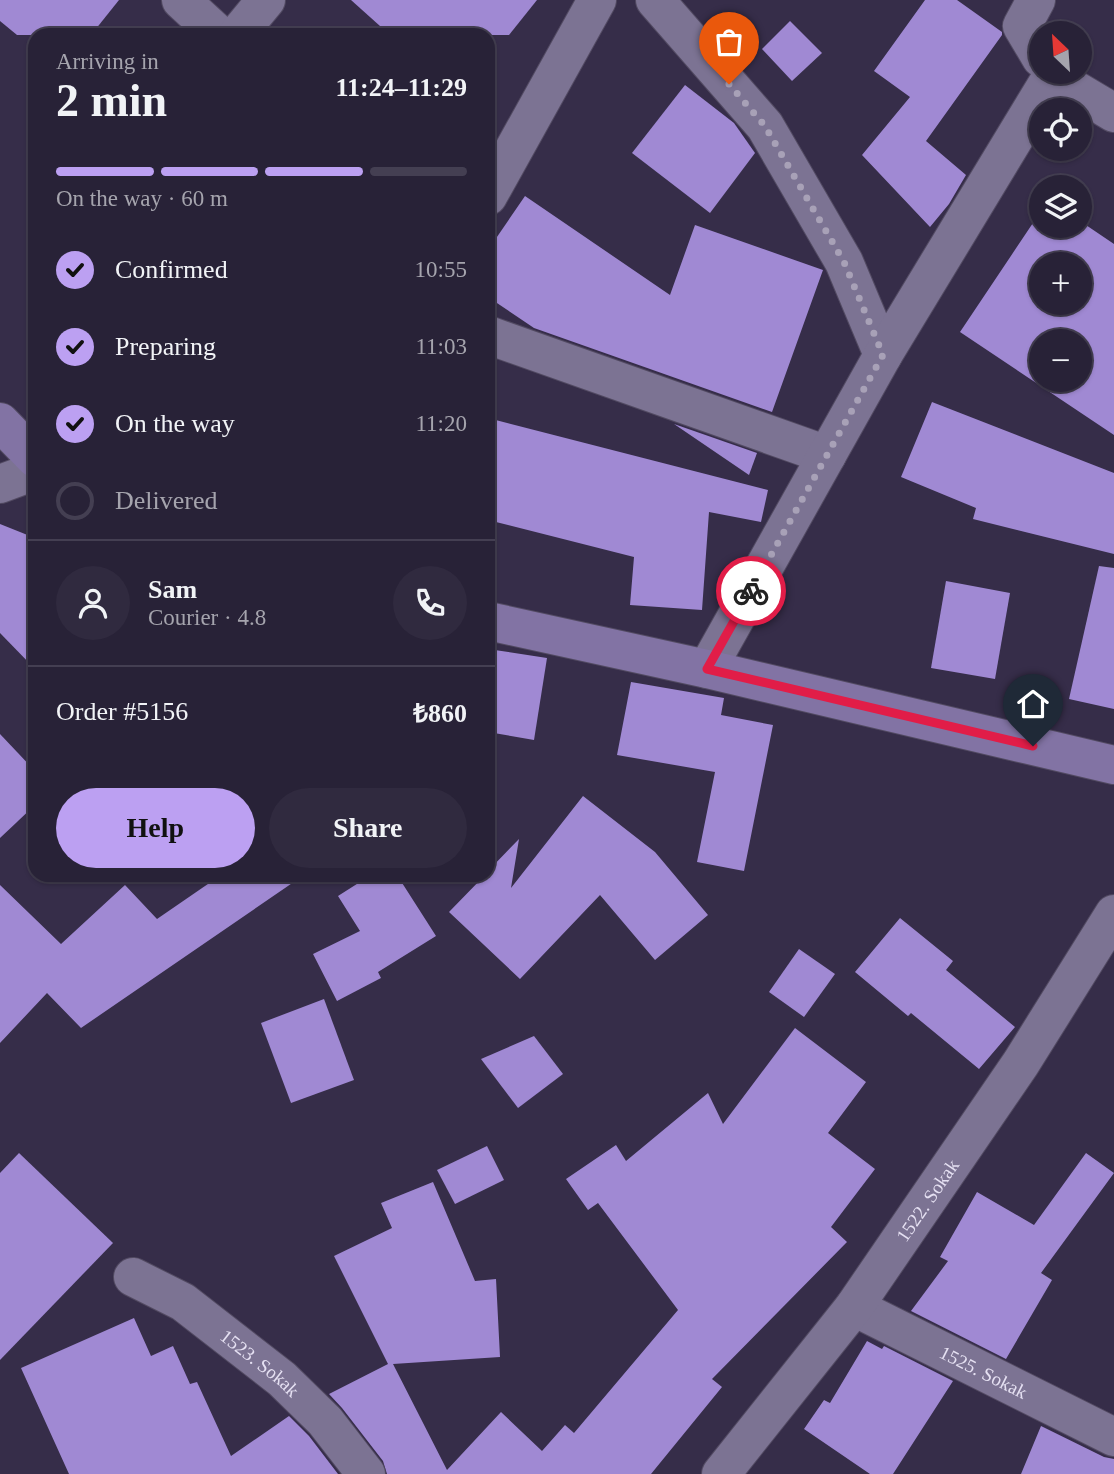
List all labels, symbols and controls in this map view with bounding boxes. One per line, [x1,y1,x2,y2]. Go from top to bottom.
pin [699,12.0,759,84]
north arrow [1029,21,1092,84]
map controls [1029,21,1092,392]
icon: bag [710,23,748,61]
text: Arriving in [56,49,159,74]
text: 11:24–11:29 [336,73,467,102]
text: 2 min [56,75,167,126]
button: locate [1029,98,1092,161]
button: layers [1029,175,1092,238]
text: On the way · 60 m [56,186,228,211]
icon: check [56,251,94,289]
button: + [1029,252,1092,315]
text: Confirmed [115,255,228,284]
text: 10:55 [415,257,467,282]
icon: check [56,328,94,366]
button: − [1029,329,1092,392]
text: Preparing [115,332,216,361]
text: 11:03 [415,334,467,359]
icon: check [56,405,94,443]
text: On the way [115,409,235,438]
text: 11:20 [415,411,467,436]
text: Delivered [115,486,218,515]
courier [716,556,786,626]
button: person [56,566,130,640]
button: phone [393,566,467,640]
icon: bike [732,572,770,610]
text: Sam [148,575,197,604]
text: Courier · 4.8 [148,605,266,630]
pin [1003,674,1063,746]
icon: home [1014,685,1052,723]
text: Order #5156 [56,697,188,726]
text: ₺860 [413,699,467,728]
button: Help [56,788,255,868]
button: Share [269,788,467,868]
street label: 1522. Sokak [892,1155,963,1245]
street label: 1523. Sokak [216,1325,304,1401]
street label: 1525. Sokak [937,1341,1031,1403]

